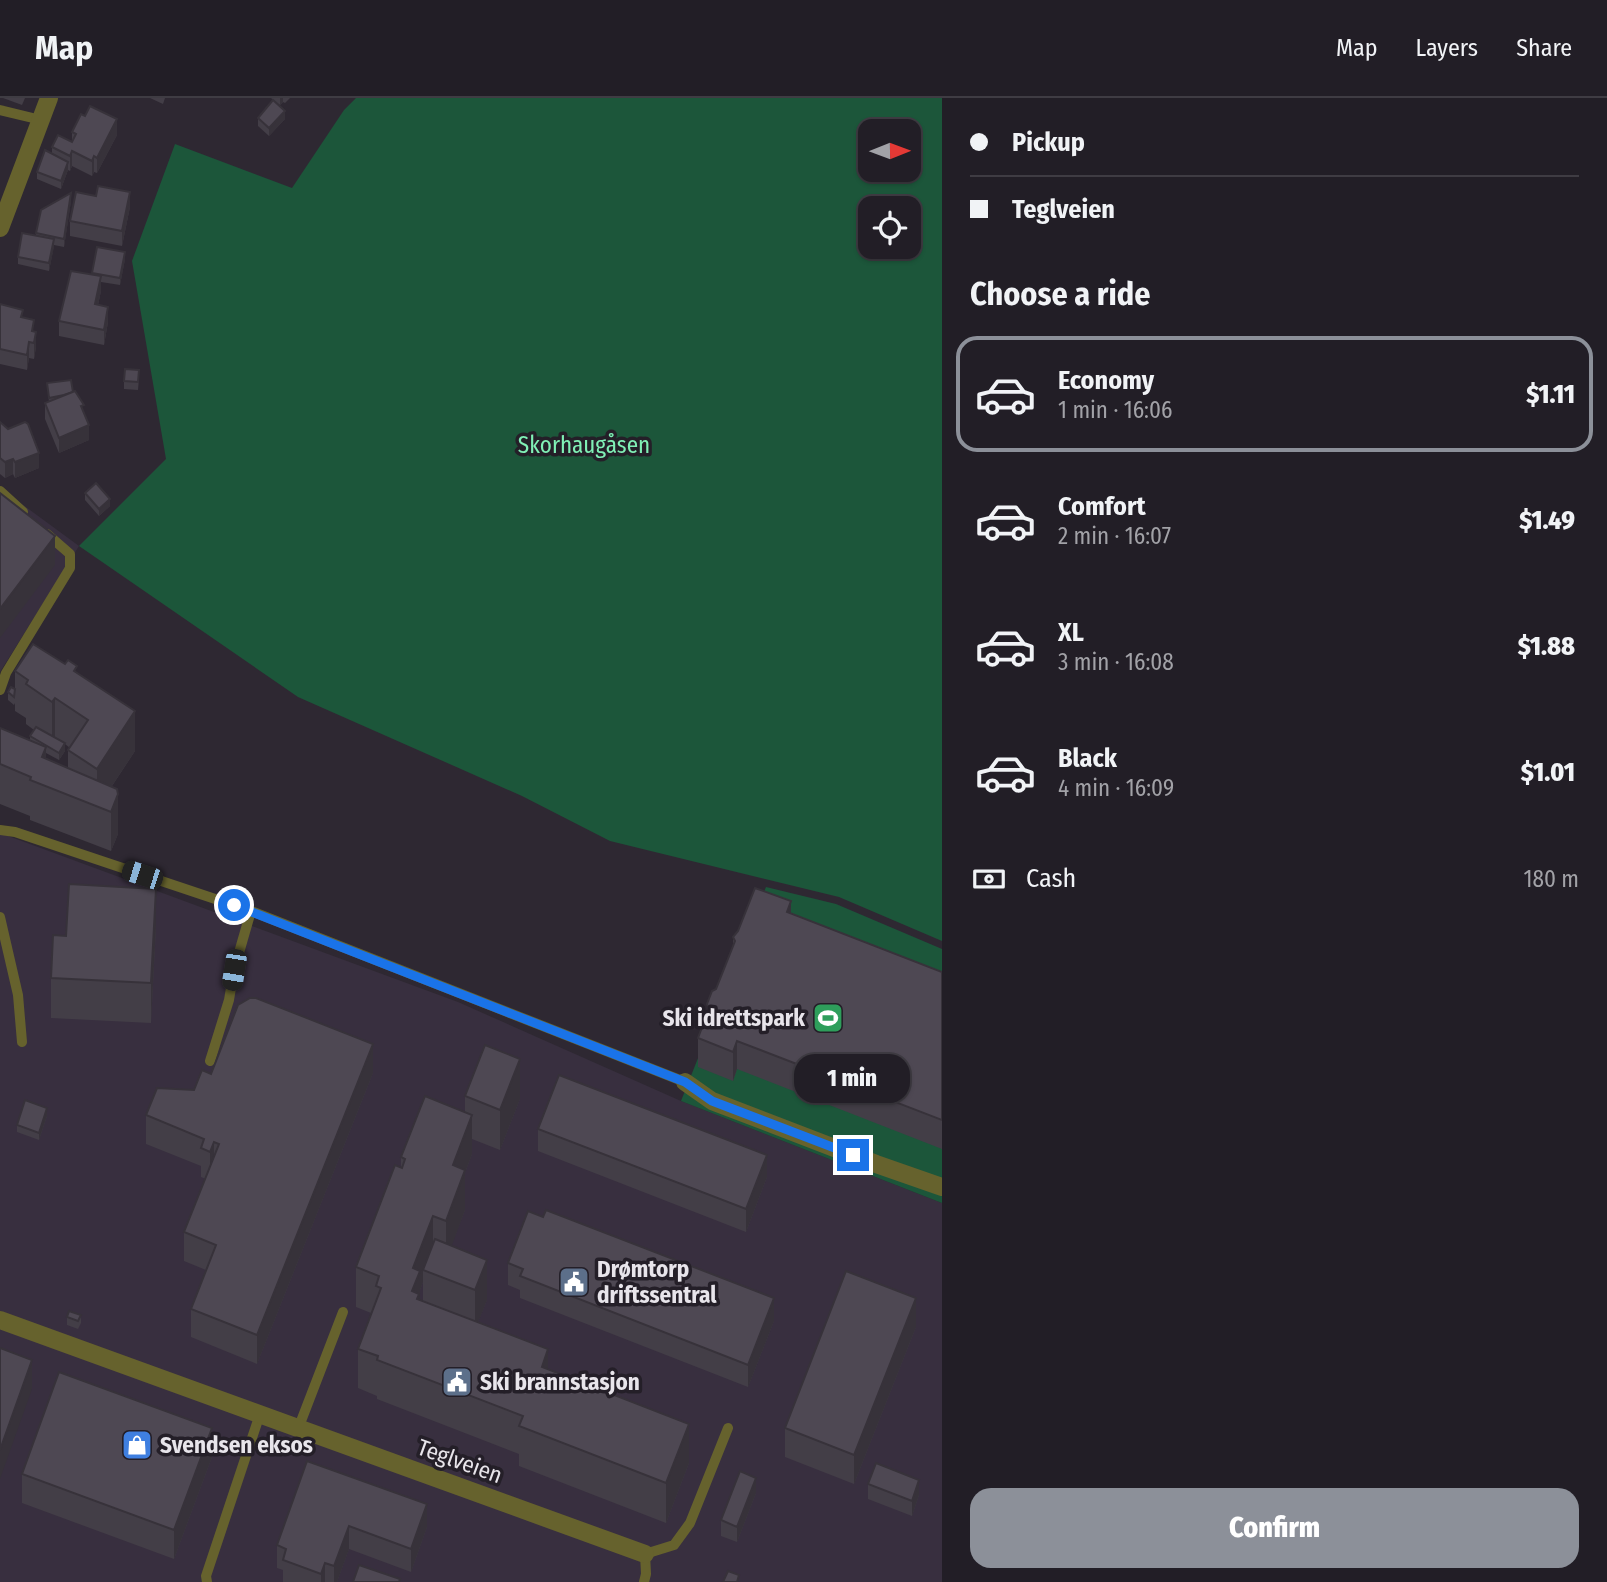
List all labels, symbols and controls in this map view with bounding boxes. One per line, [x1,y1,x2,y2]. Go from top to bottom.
text: Map [35,28,93,68]
text: Map [1336,34,1378,62]
text: Layers [1416,34,1478,62]
text: Share [1516,34,1572,62]
north arrow [858,119,920,182]
map controls [858,119,921,259]
text: Pickup [1012,127,1085,158]
text: Teglveien [1012,194,1115,225]
button: locate [858,196,921,259]
text: Choose a ride [970,275,1151,313]
icon: car [974,363,1037,426]
text: Economy [1058,365,1154,396]
text: $1.11 [1526,379,1575,410]
text: 1 min · 16:06 [1058,396,1172,424]
park label: Skorhaugåsen [518,431,650,459]
icon: car [974,489,1037,552]
text: Comfort [1058,491,1146,522]
text: $1.49 [1519,505,1575,536]
text: 2 min · 16:07 [1058,522,1171,550]
icon: car [974,615,1037,678]
text: XL [1058,617,1084,648]
text: $1.88 [1518,631,1575,662]
text: 3 min · 16:08 [1058,648,1174,676]
icon: car [974,741,1037,804]
text: Black [1058,743,1117,774]
text: $1.01 [1521,757,1575,788]
text: 4 min · 16:09 [1058,774,1174,802]
car [119,859,166,891]
icon: cash [970,860,1008,898]
text: Cash [1026,863,1076,894]
text: 180 m [1523,865,1579,893]
route start [218,889,250,921]
car [221,948,248,992]
sports icon: Ski idrettspark [811,1001,845,1035]
place label: Ski idrettspark [663,1004,805,1032]
callout: 1 min [795,1054,911,1102]
text: 1 min [827,1064,877,1092]
route end [837,1139,869,1171]
place label: Drømtorp driftssentral [597,1255,717,1309]
public building icon: Drømtorp driftssentral [557,1265,591,1299]
public building icon: Ski brannstasjon [440,1365,474,1399]
place label: Ski brannstasjon [480,1368,640,1396]
shop icon: Svendsen eksos [120,1428,154,1462]
place label: Svendsen eksos [160,1431,313,1459]
street label: Teglveien [414,1433,506,1489]
button: Confirm [970,1488,1579,1568]

